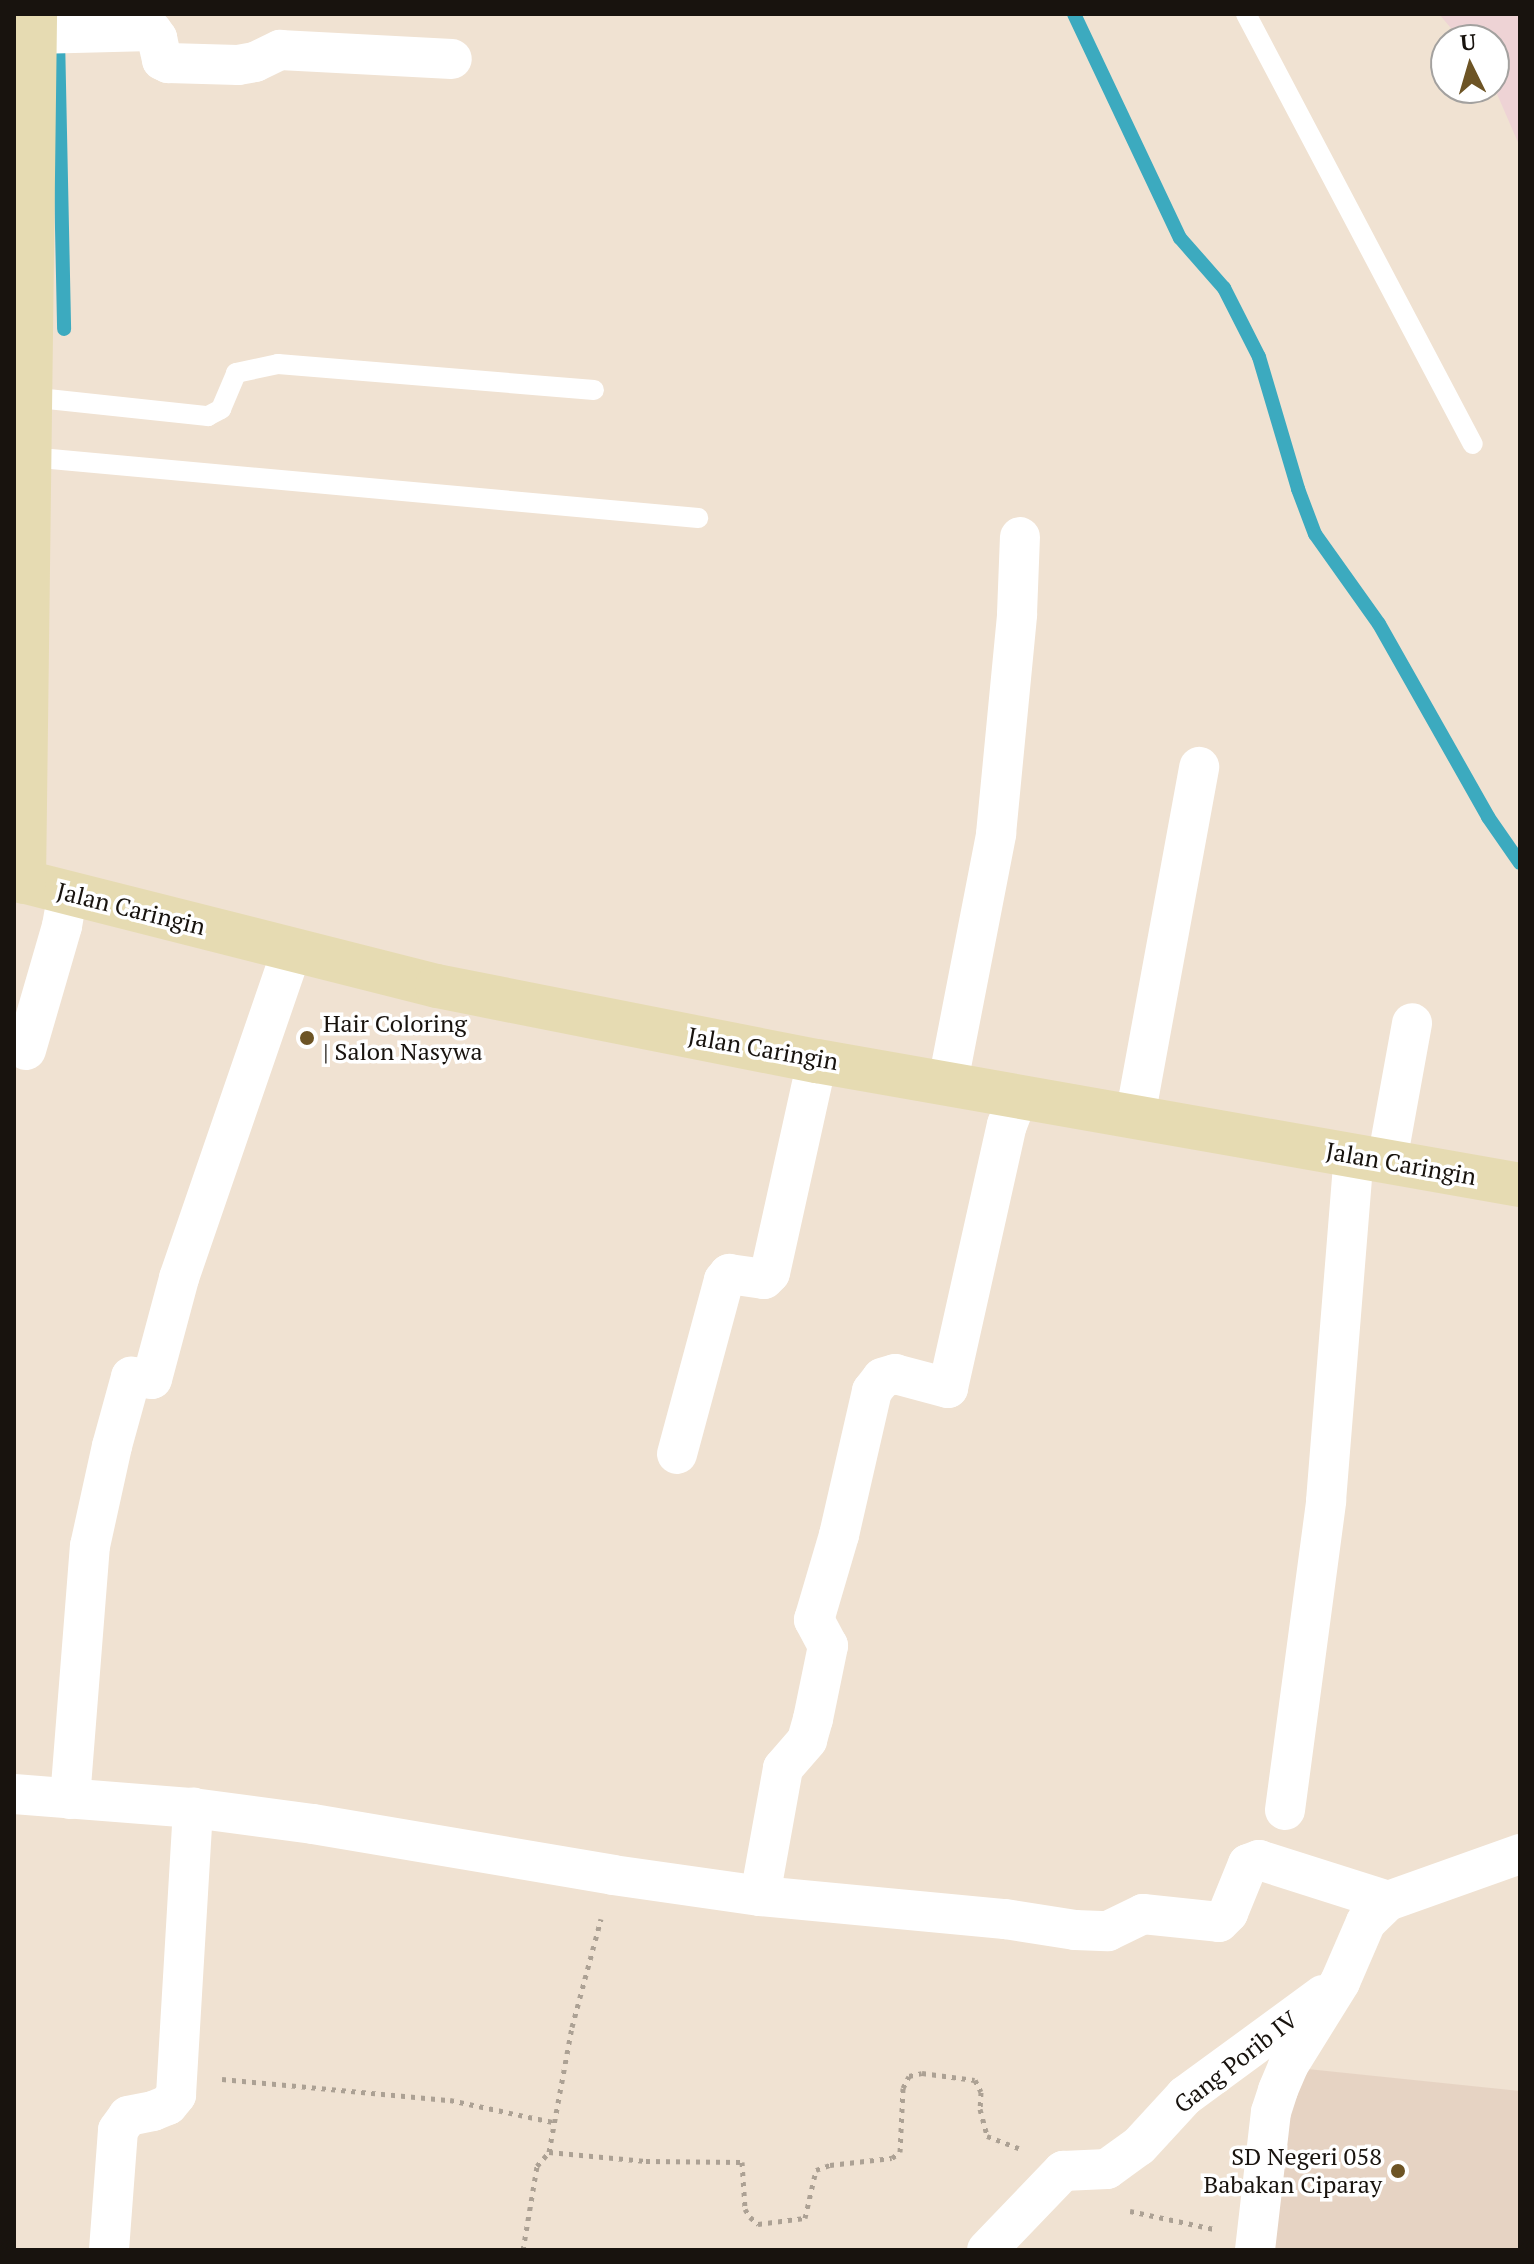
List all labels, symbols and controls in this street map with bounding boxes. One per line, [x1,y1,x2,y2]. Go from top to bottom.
north arrow [1430,24,1510,104]
text: U [1459,26,1477,57]
street label: Jalan Caringin [54,877,208,941]
place label: Hair Coloring | Salon Nasywa [323,1010,483,1066]
street label: Jalan Caringin [686,1022,840,1076]
marker: Hair Coloring | Salon Nasywa [298,1029,316,1047]
street label: Jalan Caringin [1324,1137,1478,1191]
street label: Gang Porib IV [1169,2005,1303,2119]
place label: SD Negeri 058 Babakan Ciparay [1203,2143,1382,2199]
marker: SD Negeri 058 Babakan Ciparay [1389,2162,1407,2180]

